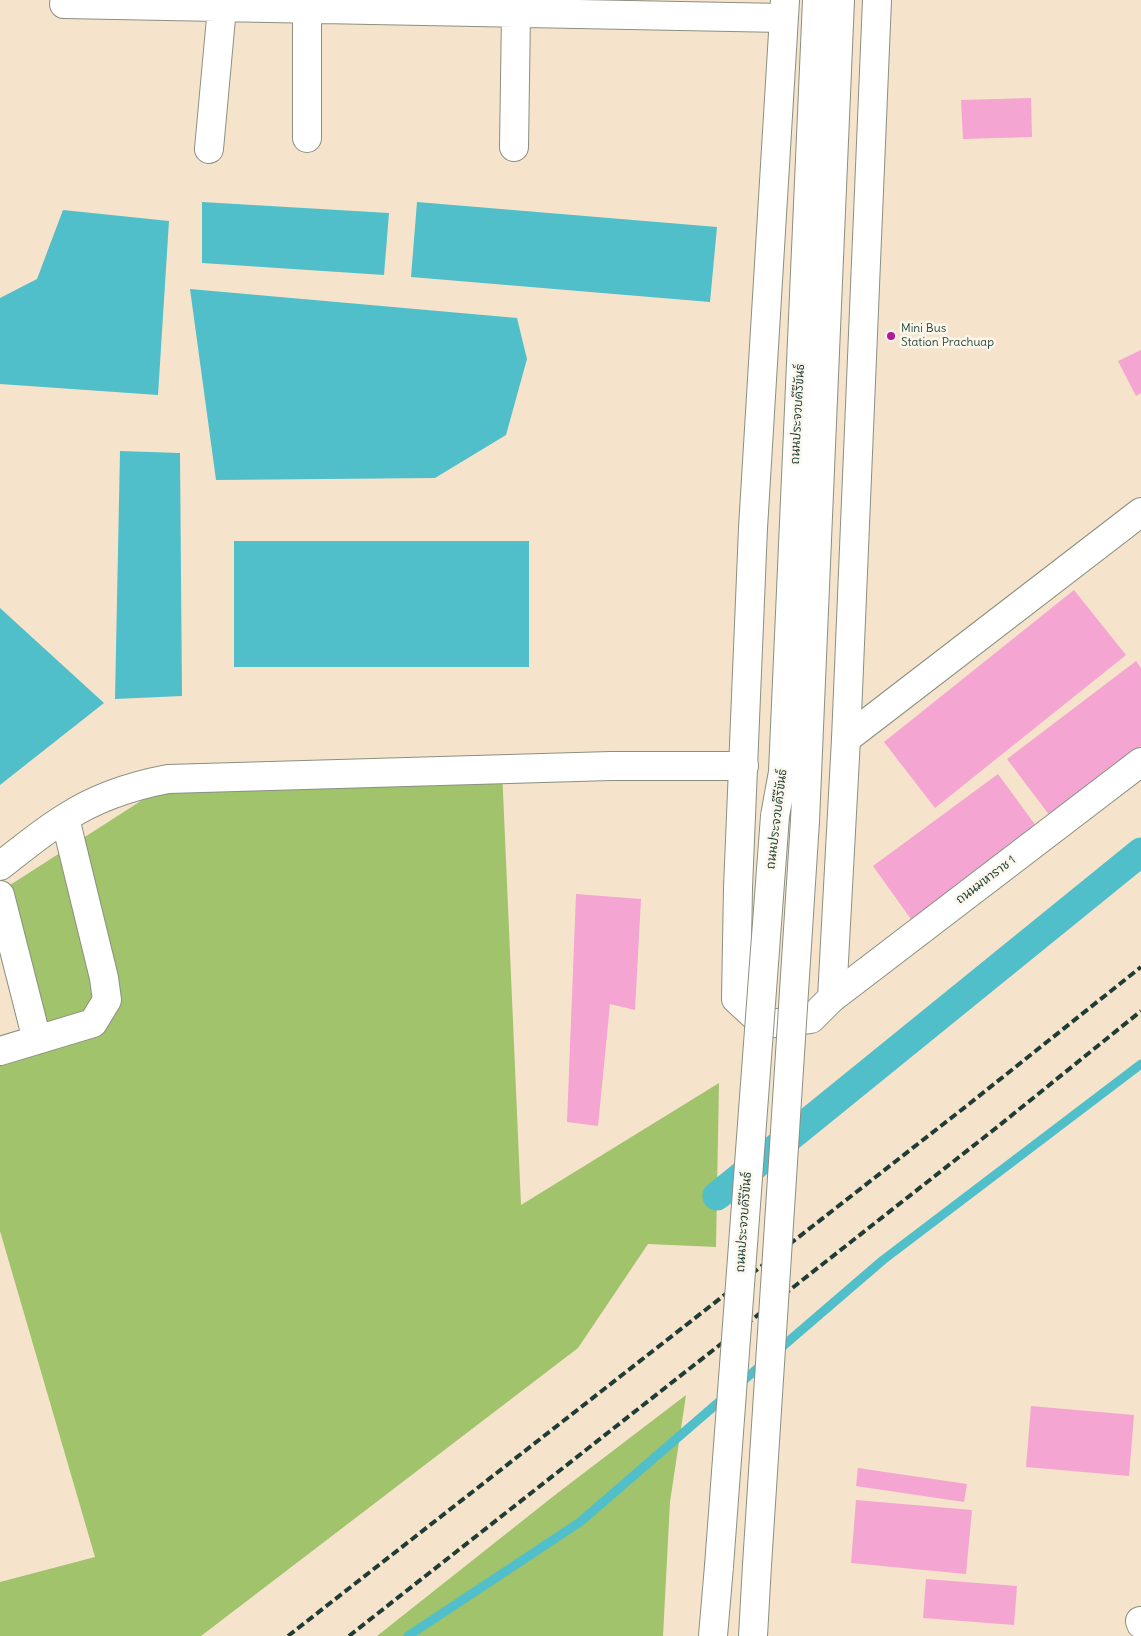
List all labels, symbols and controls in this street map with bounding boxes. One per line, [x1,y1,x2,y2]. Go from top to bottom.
place label: Mini Bus Station Prachuap [901,322,994,350]
marker: Mini Bus Station Prachuap [885,330,897,342]
street label: ถนนประจวบคีรีขันธ์ [788,363,808,465]
street label: ถนนประจวบคีรีขันธ์ [764,768,790,870]
street label: ถนนมหาราช 1 [953,853,1019,907]
street label: ถนนประจวบคีรีขันธ์ [733,1171,755,1273]

